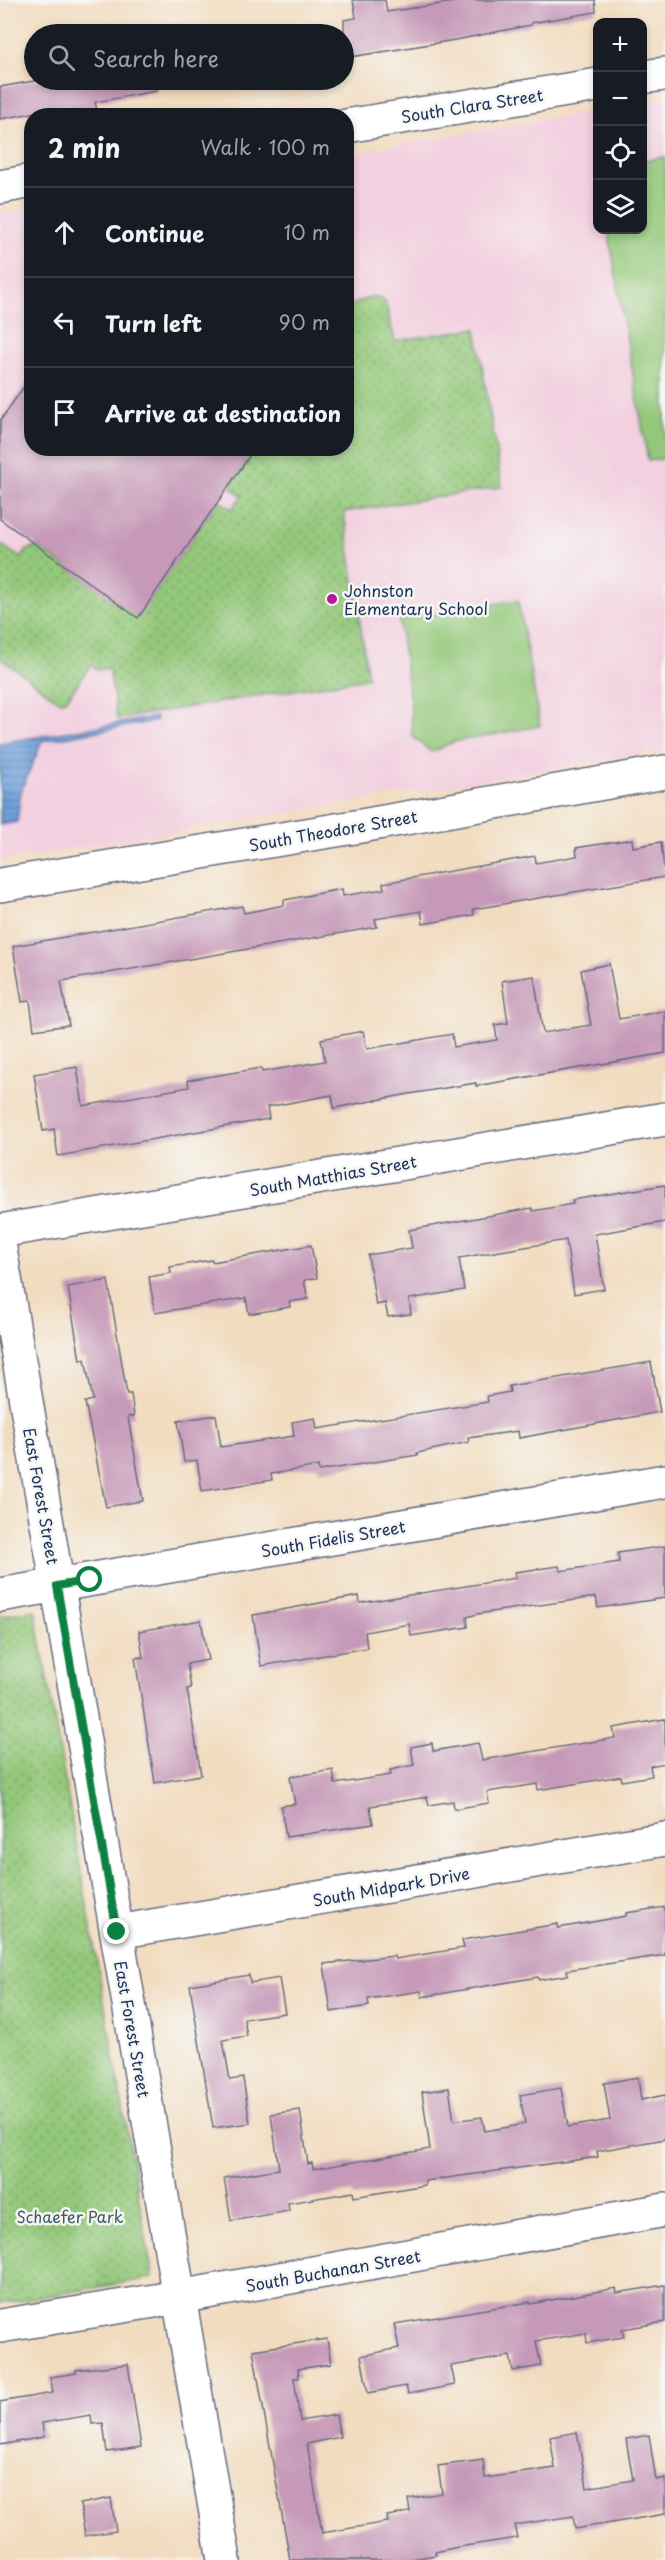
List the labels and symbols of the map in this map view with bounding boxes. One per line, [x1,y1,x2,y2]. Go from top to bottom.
street label: South Clara Street [399,82,545,128]
place label: Johnston Elementary School [344,578,488,620]
marker: Johnston Elementary School [325,592,339,606]
street label: South Theodore Street [247,803,419,857]
street label: South Matthias Street [248,1148,419,1201]
street label: East Forest Street [18,1426,66,1567]
street label: South Fidelis Street [259,1513,408,1563]
route start [76,1566,102,1592]
street label: South Midpark Drive [311,1860,471,1912]
route end [103,1918,129,1944]
street label: East Forest Street [109,1959,157,2100]
park label: Schaefer Park [16,2204,124,2228]
street label: South Buchanan Street [244,2243,423,2297]

